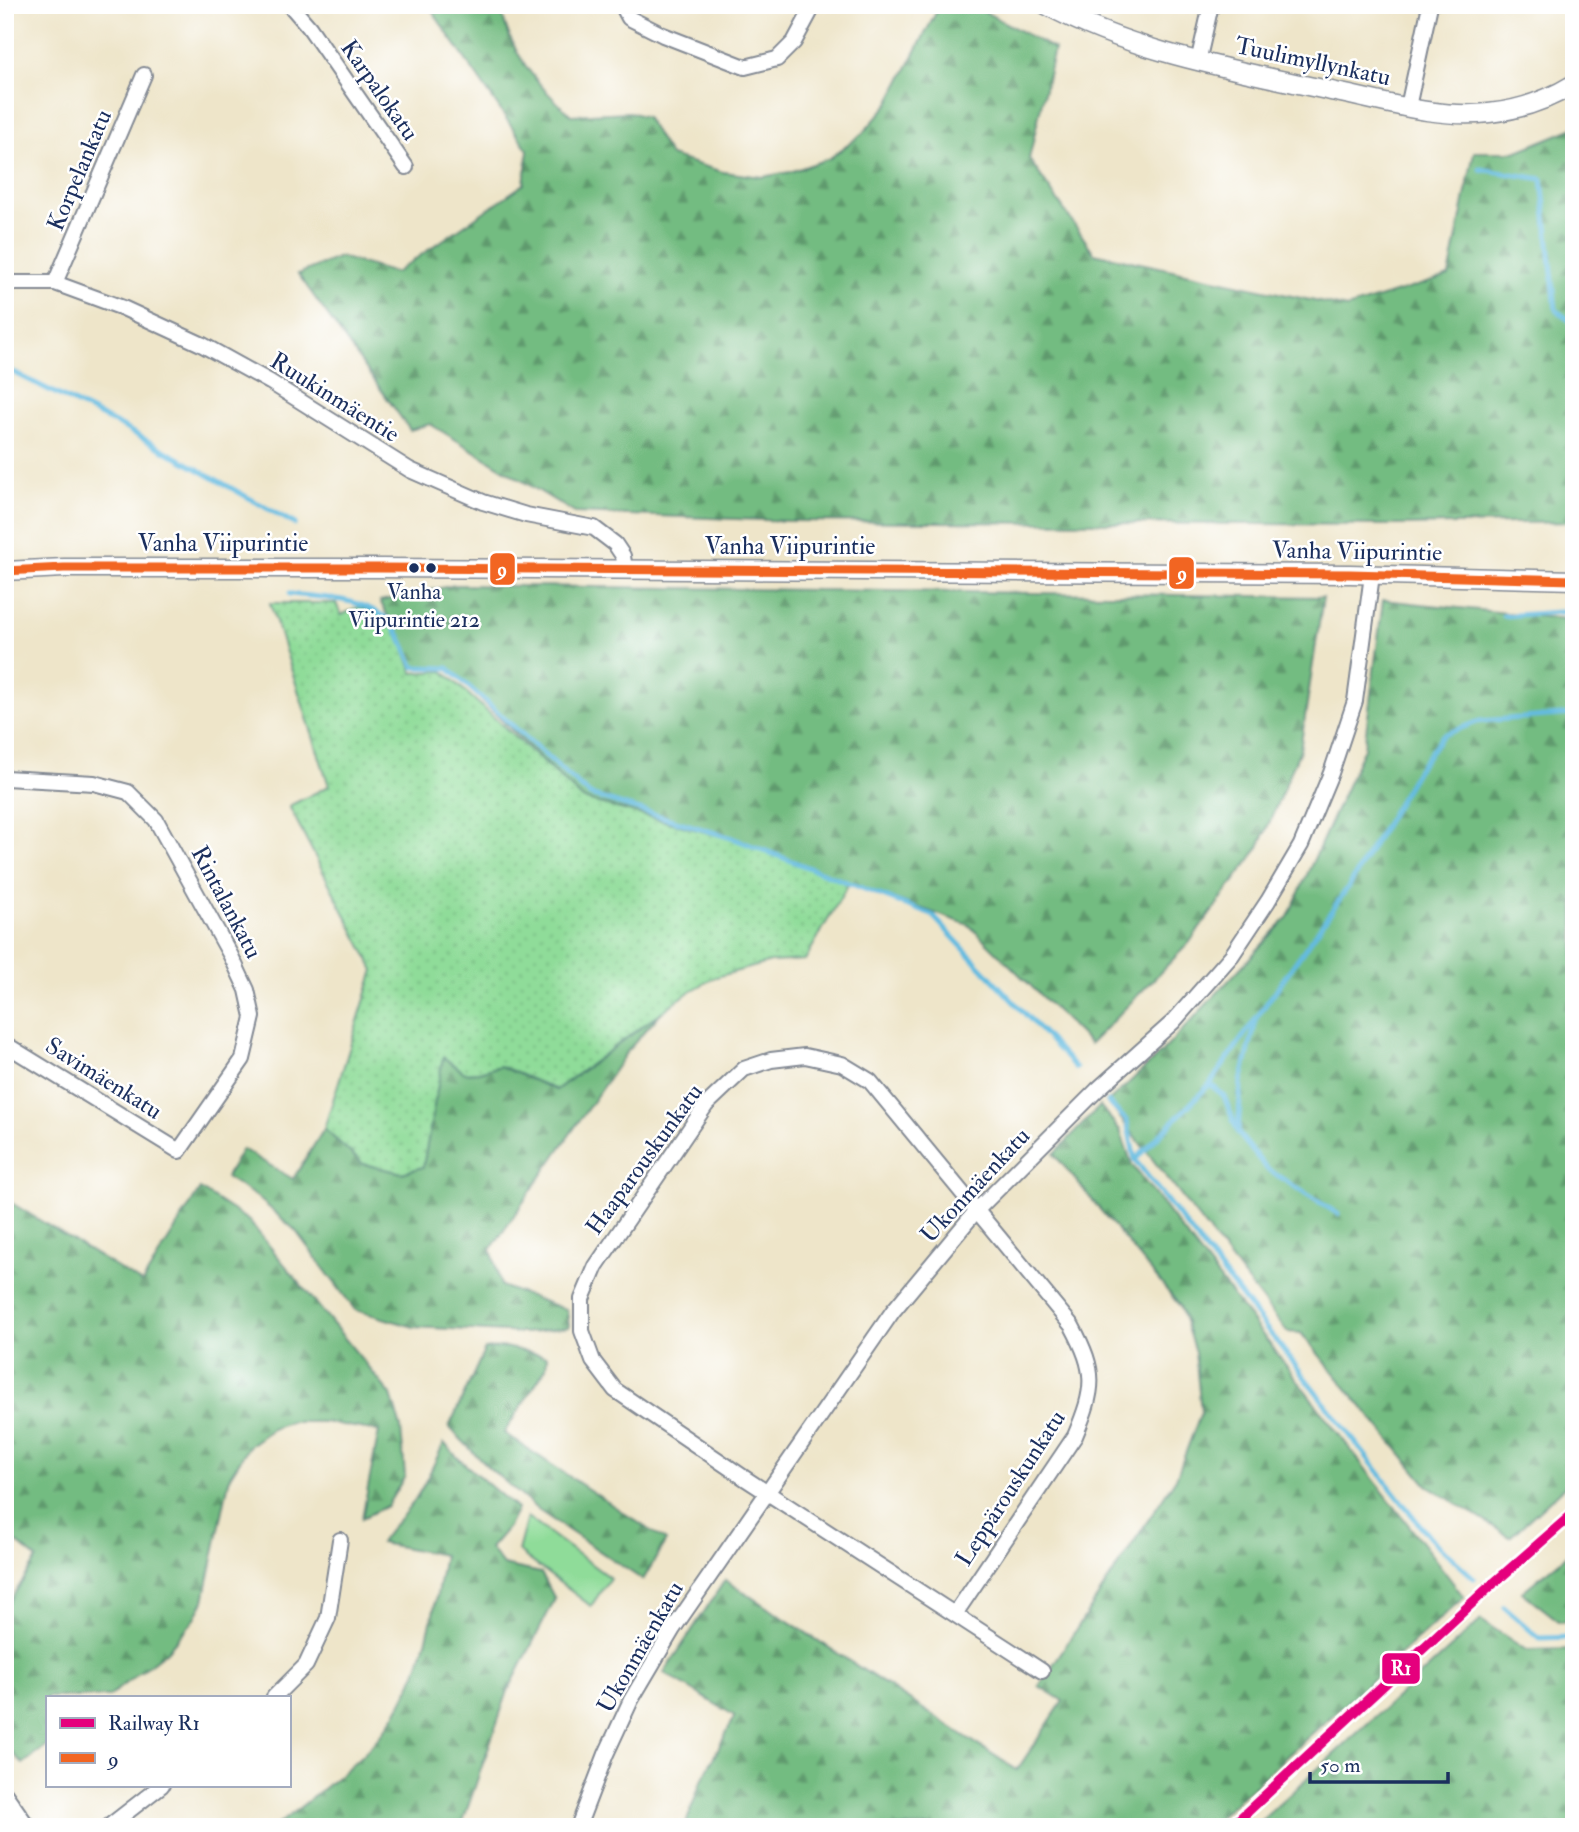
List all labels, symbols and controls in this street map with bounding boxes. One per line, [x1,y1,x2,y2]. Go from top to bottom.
street label: Tuulimyllynkatu [1232,30,1393,93]
street label: Karpalokatu [334,34,426,147]
street label: Korpelankatu [40,105,119,236]
street label: Ruukinmäentie [264,345,405,449]
street label: Vanha Viipurintie [138,528,308,559]
street label: Vanha Viipurintie [705,531,875,562]
street label: Vanha Viipurintie [1272,535,1442,568]
line badge: 9 [489,552,516,586]
line badge: 9 [1168,556,1195,590]
text: 9 [495,558,507,582]
marker: Vanha Viipurintie 212 [407,561,421,575]
unlabelled marker [424,561,438,575]
text: 9 [1175,562,1187,586]
place label: Vanha Viipurintie 212 [348,578,480,635]
street label: Rintalankatu [184,841,269,964]
street label: Savimäenkatu [40,1030,168,1126]
street label: Haaparouskunkatu [579,1077,710,1241]
street label: Ukonmäenkatu [914,1121,1037,1250]
street label: Leppärouskunkatu [948,1404,1072,1572]
street label: Ukonmäenkatu [590,1576,691,1719]
line badge: R1 [1381,1652,1421,1685]
text: R1 [1391,1657,1411,1681]
legend [46,1696,290,1786]
text: Railway R1 [108,1710,200,1737]
scale bar [1310,1741,1448,1785]
text: 9 [106,1746,119,1773]
text: 50 m [1320,1752,1361,1779]

